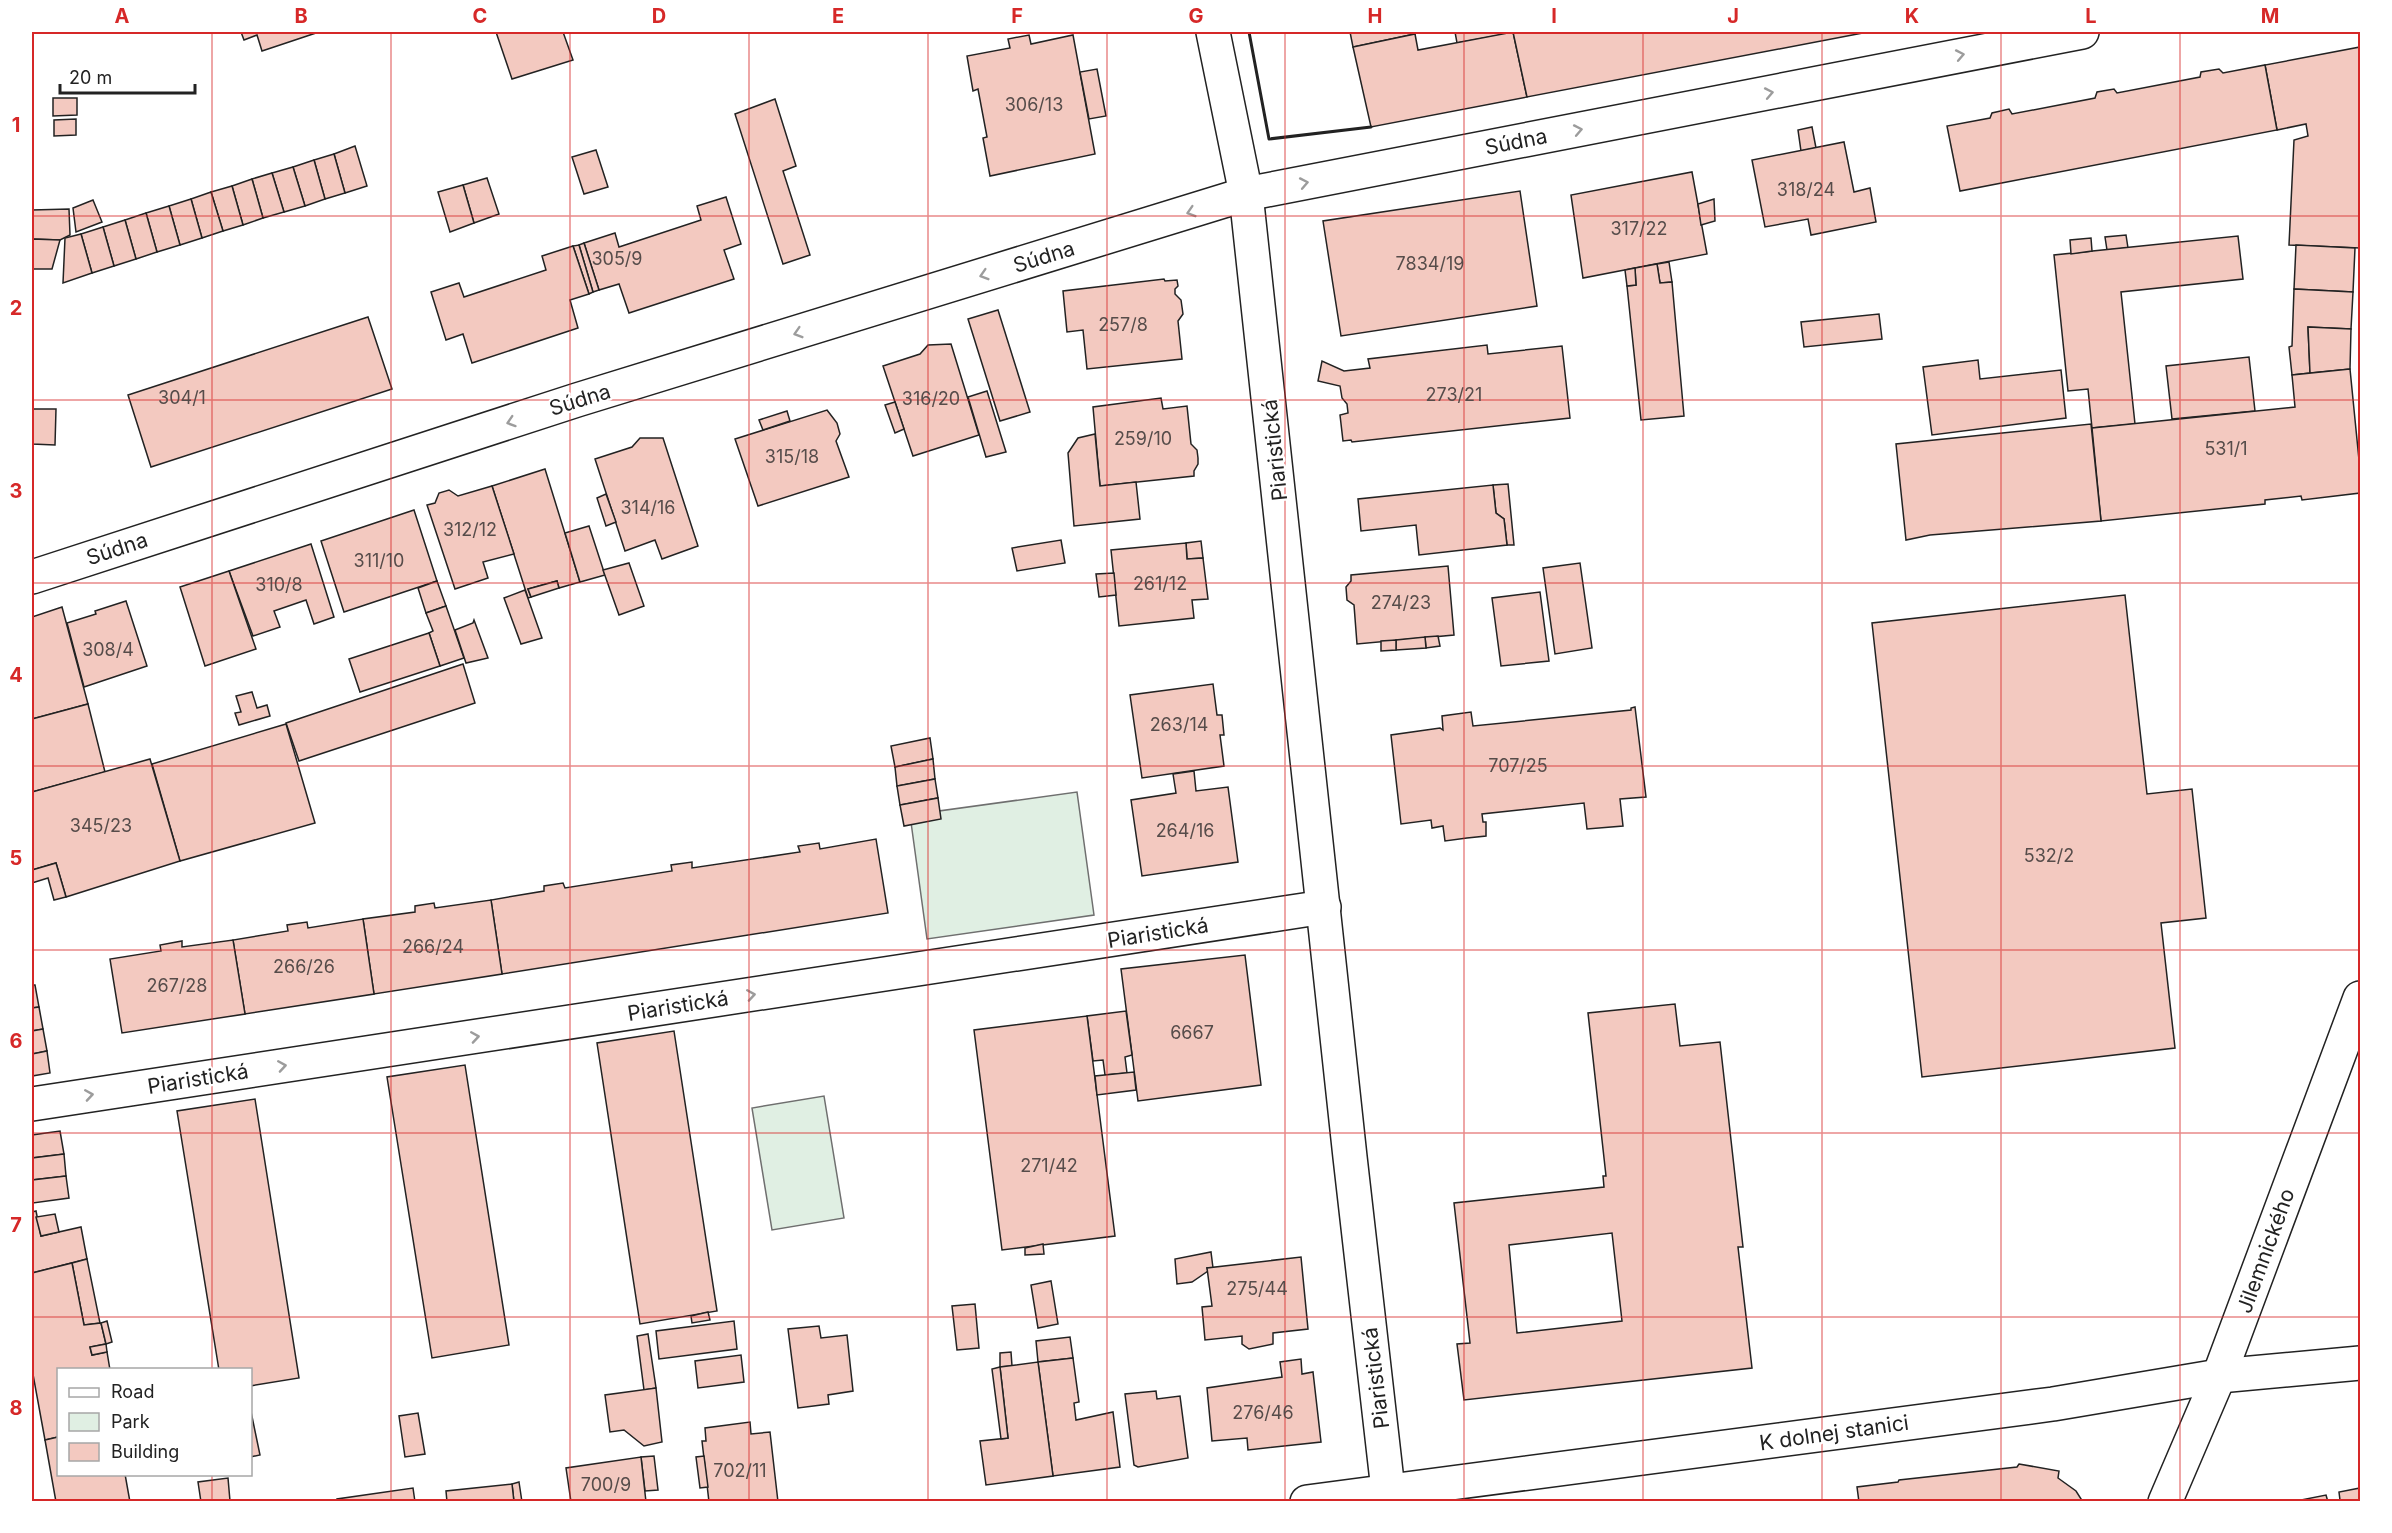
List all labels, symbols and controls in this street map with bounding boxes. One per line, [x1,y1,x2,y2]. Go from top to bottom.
text: A [115,4,130,28]
text: B [294,4,308,28]
text: C [473,4,487,28]
text: D [652,4,666,28]
text: E [832,4,844,28]
text: F [1011,4,1023,28]
text: G [1188,4,1204,28]
text: H [1368,4,1382,28]
text: I [1551,4,1557,28]
text: J [1727,4,1739,28]
text: K [1905,4,1919,28]
text: L [2085,4,2097,28]
text: M [2261,4,2279,28]
one-way arrow [1955,49,1965,62]
scale bar [60,57,195,95]
text: 20 m [69,67,112,88]
one-way arrow [1764,87,1774,100]
house number: 306/13 [1005,94,1063,115]
text: 1 [12,113,20,137]
street label: Súdna [1483,123,1549,160]
one-way arrow [1572,124,1582,137]
one-way arrow [1299,177,1309,190]
house number: 318/24 [1777,179,1835,200]
one-way arrow [1186,205,1197,217]
house number: 317/22 [1610,218,1668,239]
street label: Súdna [1010,235,1078,278]
house number: 305/9 [591,248,643,269]
house number: 7834/19 [1396,253,1464,274]
one-way arrow [979,268,990,280]
text: 2 [10,296,22,320]
house number: 257/8 [1098,314,1148,335]
one-way arrow [793,326,804,338]
street label: Súdna [546,378,614,421]
house number: 273/21 [1426,384,1482,405]
house number: 304/1 [158,387,206,408]
house number: 316/20 [902,388,960,409]
street label: Piaristická [1257,398,1292,502]
one-way arrow [506,414,517,427]
house number: 259/10 [1114,428,1172,449]
house number: 531/1 [2204,438,2248,459]
house number: 315/18 [765,446,819,467]
text: 3 [10,479,22,503]
house number: 314/16 [620,497,676,518]
house number: 312/12 [443,519,497,540]
street label: Súdna [83,527,151,570]
house number: 311/10 [354,550,404,571]
house number: 261/12 [1133,573,1187,594]
house number: 310/8 [255,574,303,595]
house number: 274/23 [1371,592,1431,613]
house number: 308/4 [82,639,134,660]
text: 4 [9,663,23,687]
house number: 263/14 [1150,714,1208,735]
house number: 707/25 [1488,755,1548,776]
house number: 345/23 [70,815,132,836]
house number: 264/16 [1156,820,1214,841]
house number: 532/2 [2024,845,2074,866]
text: 5 [10,846,22,870]
street label: Piaristická [1106,912,1210,953]
house number: 266/24 [402,936,464,957]
house number: 266/26 [273,956,335,977]
house number: 267/28 [147,975,207,996]
street label: Piaristická [626,985,730,1026]
one-way arrow [746,989,755,1001]
house number: 6667 [1170,1022,1214,1043]
text: 6 [10,1029,23,1053]
one-way arrow [470,1031,480,1043]
street label: Piaristická [146,1058,250,1099]
one-way arrow [277,1060,287,1072]
one-way arrow [85,1090,94,1102]
house number: 271/42 [1020,1155,1078,1176]
street label: Jilemnického [2231,1185,2300,1316]
text: 7 [10,1213,22,1237]
house number: 275/44 [1226,1278,1288,1299]
street label: Piaristická [1357,1326,1394,1430]
legend [57,1368,252,1476]
text: Road [111,1381,154,1402]
text: 8 [9,1396,23,1420]
house number: 276/46 [1232,1402,1294,1423]
street label: K dolnej stanici [1758,1410,1910,1455]
text: Park [111,1411,150,1432]
text: Building [111,1441,179,1462]
house number: 702/11 [713,1460,767,1481]
house number: 700/9 [581,1474,631,1495]

